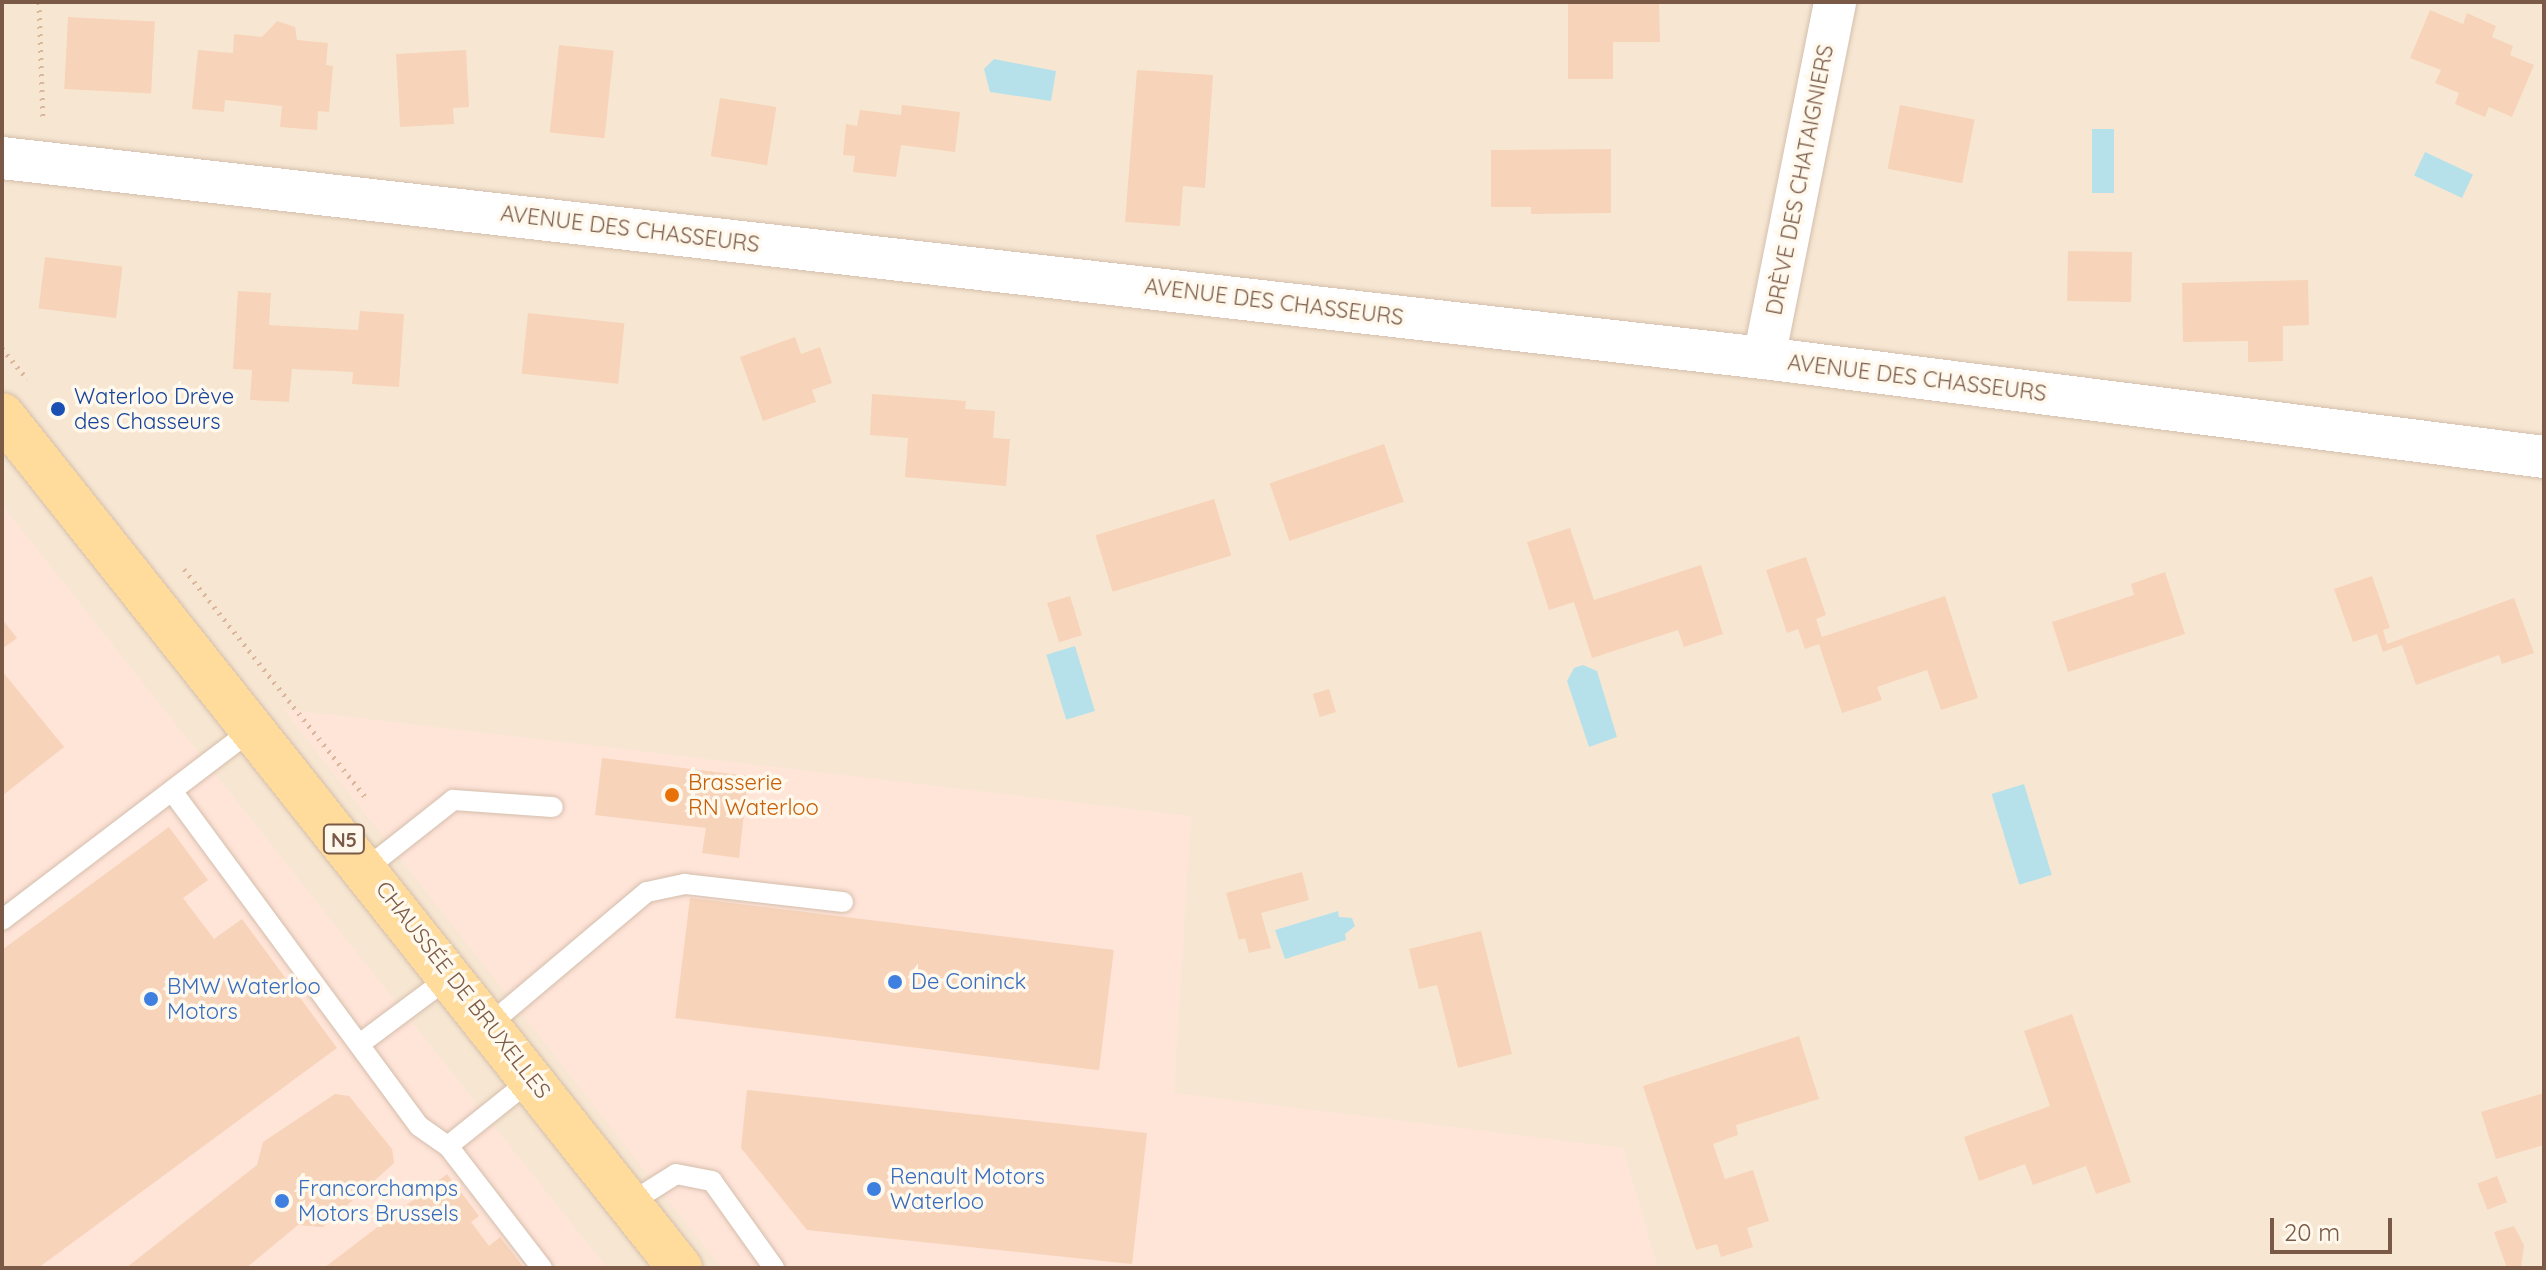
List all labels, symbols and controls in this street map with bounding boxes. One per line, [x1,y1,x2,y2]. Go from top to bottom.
street label: DRÈVE DES CHATAIGNIERS [1761,43,1839,317]
street label: AVENUE DES CHASSEURS [499,200,761,258]
street label: AVENUE DES CHASSEURS [1143,273,1405,331]
street label: AVENUE DES CHASSEURS [1786,349,2048,407]
place label: Waterloo Drève des Chasseurs [74,383,234,434]
marker: Waterloo Drève des Chasseurs [49,400,67,418]
place label: Brasserie RN Waterloo [688,769,819,820]
marker: Brasserie RN Waterloo [663,786,681,804]
road number: N5 [322,823,366,855]
street label: CHAUSSÉE DE BRUXELLES [370,876,556,1104]
place label: De Coninck [911,969,1026,995]
place label: BMW Waterloo Motors [167,973,321,1024]
marker: De Coninck [886,973,904,991]
marker: BMW Waterloo Motors [142,990,160,1008]
place label: Renault Motors Waterloo [890,1163,1045,1214]
place label: Francorchamps Motors Brussels [298,1175,459,1226]
marker: Renault Motors Waterloo [865,1180,883,1198]
marker: Francorchamps Motors Brussels [273,1192,291,1210]
scale bar [2274,1202,2396,1252]
text: 20 m [2284,1217,2340,1247]

